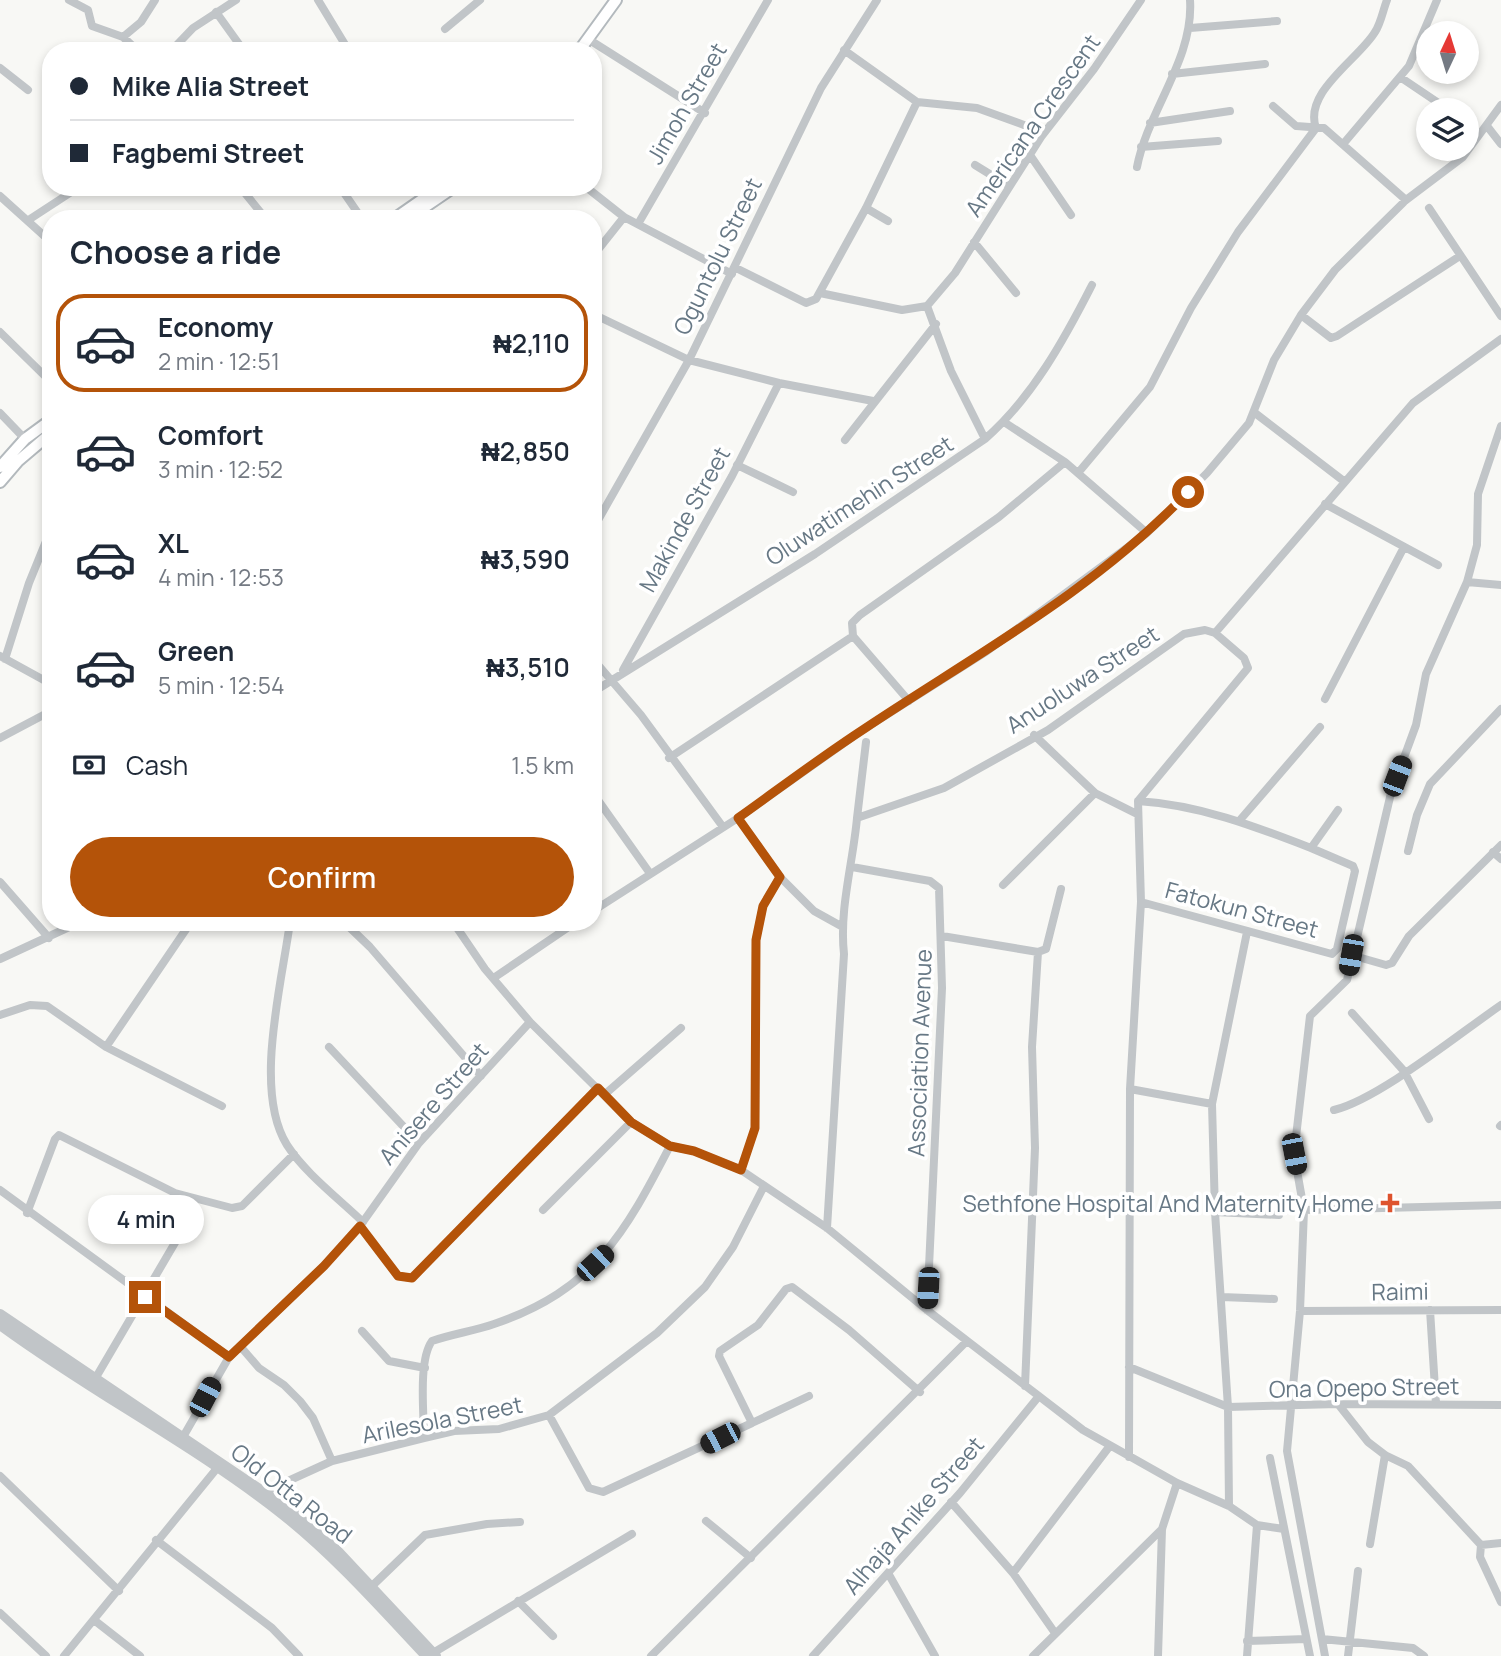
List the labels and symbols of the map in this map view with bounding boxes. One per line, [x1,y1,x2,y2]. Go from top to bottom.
north arrow [1416,21,1479,84]
street label: Americana Crescent [957,27,1107,223]
street label: Jimoh Street [638,37,734,169]
street label: Oguntolu Street [665,172,769,340]
street label: Oluwatimehin Street [759,427,959,573]
street label: Makinde Street [631,441,737,597]
route start [1172,476,1204,508]
street label: Anuoluwa Street [999,618,1165,740]
car [1380,753,1415,799]
street label: Fatokun Street [1162,873,1322,945]
car [1338,932,1365,978]
street label: Association Avenue [899,948,939,1158]
street label: Anisere Street [371,1035,495,1171]
car [1280,1131,1309,1177]
place label: Sethfone Hospital And Maternity Home [962,1187,1374,1219]
marker: Sethfone Hospital And Maternity Home [1380,1193,1400,1213]
callout: 4 min [87,1196,203,1244]
car [573,1241,618,1285]
car [917,1266,940,1310]
street label: Raimi [1371,1275,1429,1307]
route end [129,1281,161,1313]
street label: Ona Opepo Street [1269,1369,1459,1405]
car [186,1374,225,1420]
street label: Arilesola Street [359,1388,525,1450]
car [697,1419,744,1457]
street label: Alhaja Anike Street [835,1429,991,1601]
street label: Old Otta Road [225,1436,359,1550]

